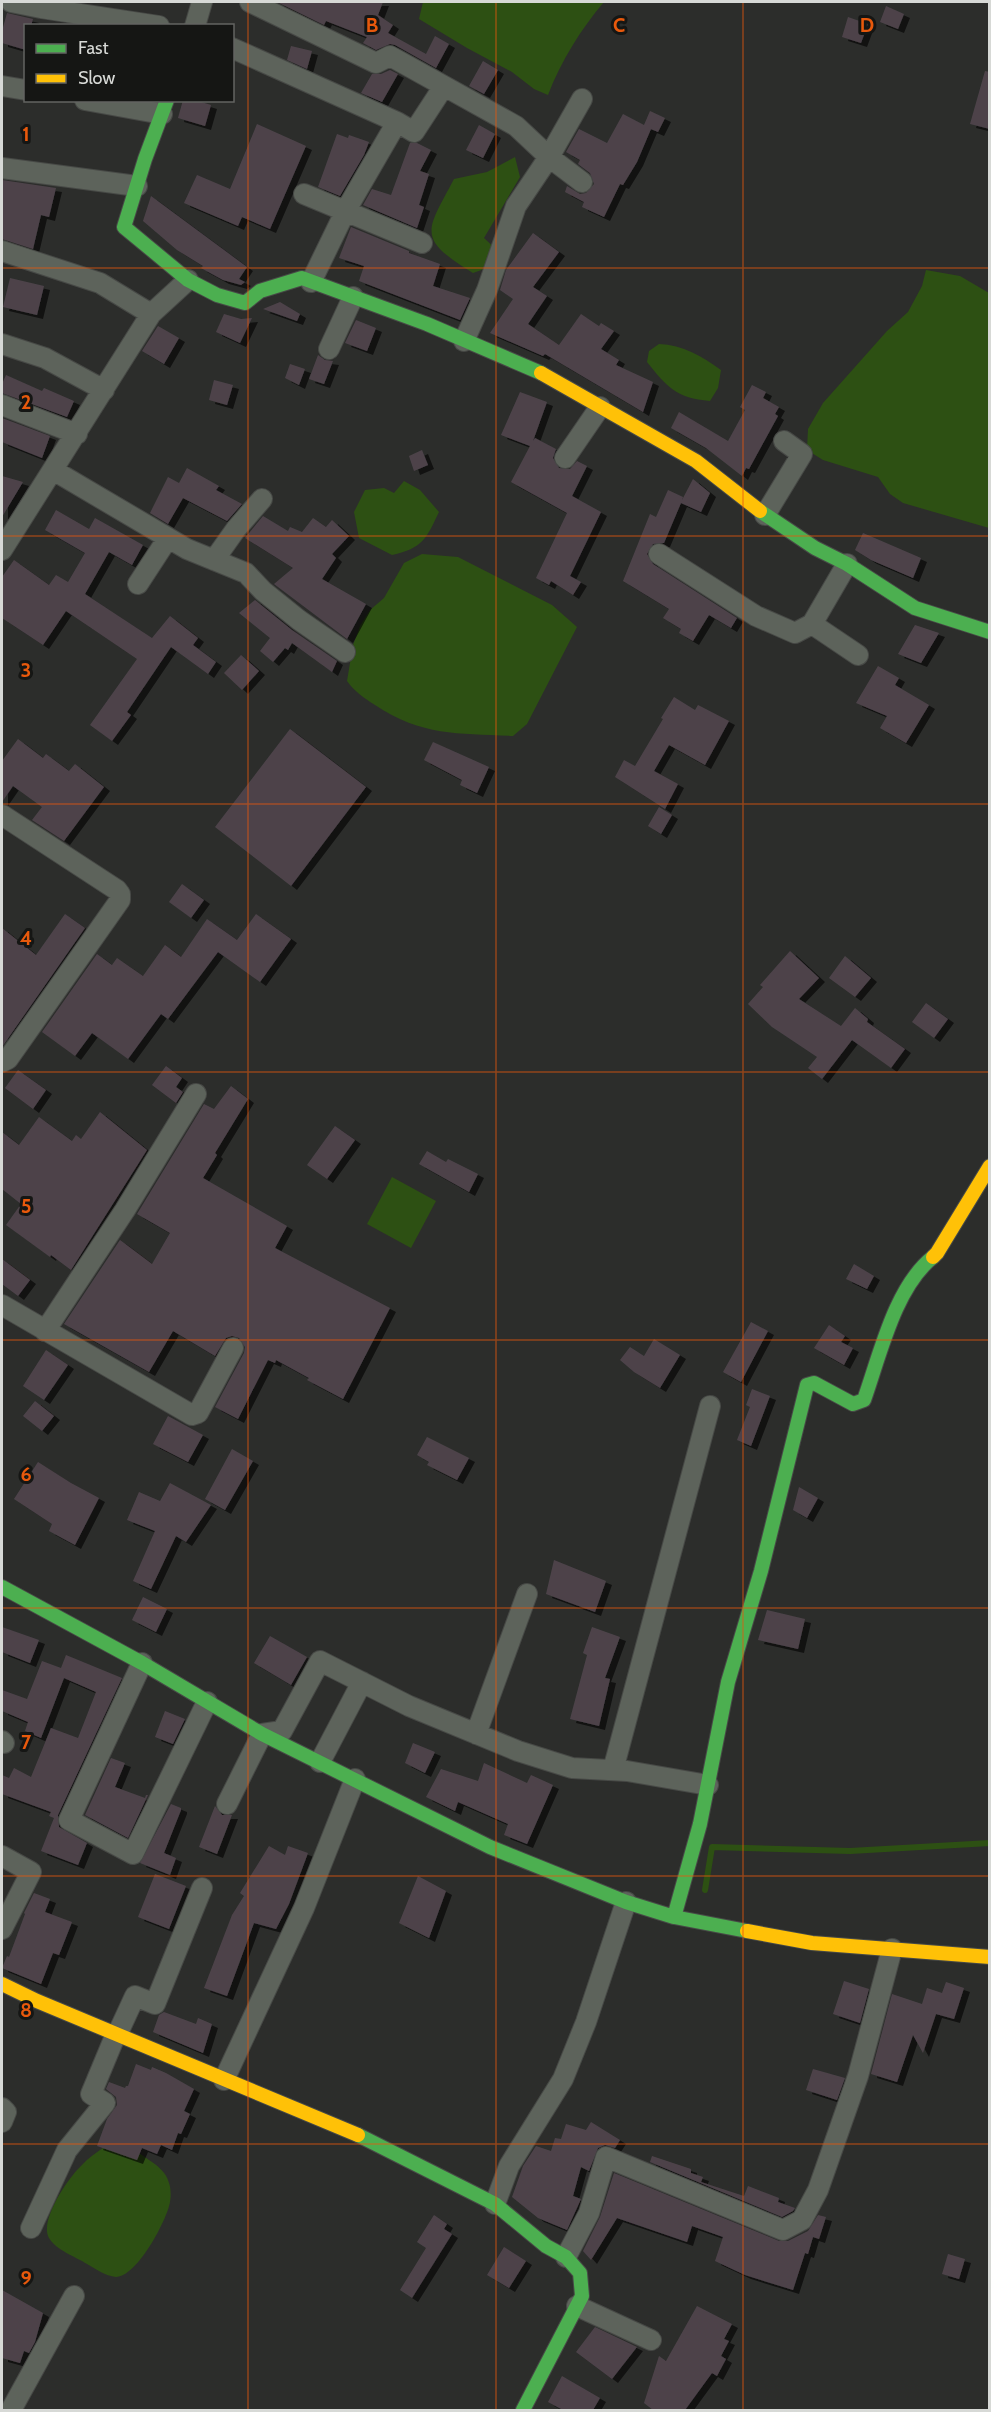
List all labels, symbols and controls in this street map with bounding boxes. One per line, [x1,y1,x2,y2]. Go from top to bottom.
text: B [366,13,378,37]
text: C [613,13,625,37]
text: D [860,13,874,37]
legend [24,24,234,102]
text: Fast [78,37,109,59]
text: Slow [78,67,115,89]
text: 1 [22,122,30,146]
text: 2 [21,390,31,414]
text: 3 [21,658,31,682]
text: 4 [20,926,32,950]
text: 5 [21,1194,31,1218]
text: 6 [20,1462,32,1486]
text: 7 [21,1730,32,1754]
text: 8 [20,1998,32,2022]
text: 9 [20,2266,32,2290]

